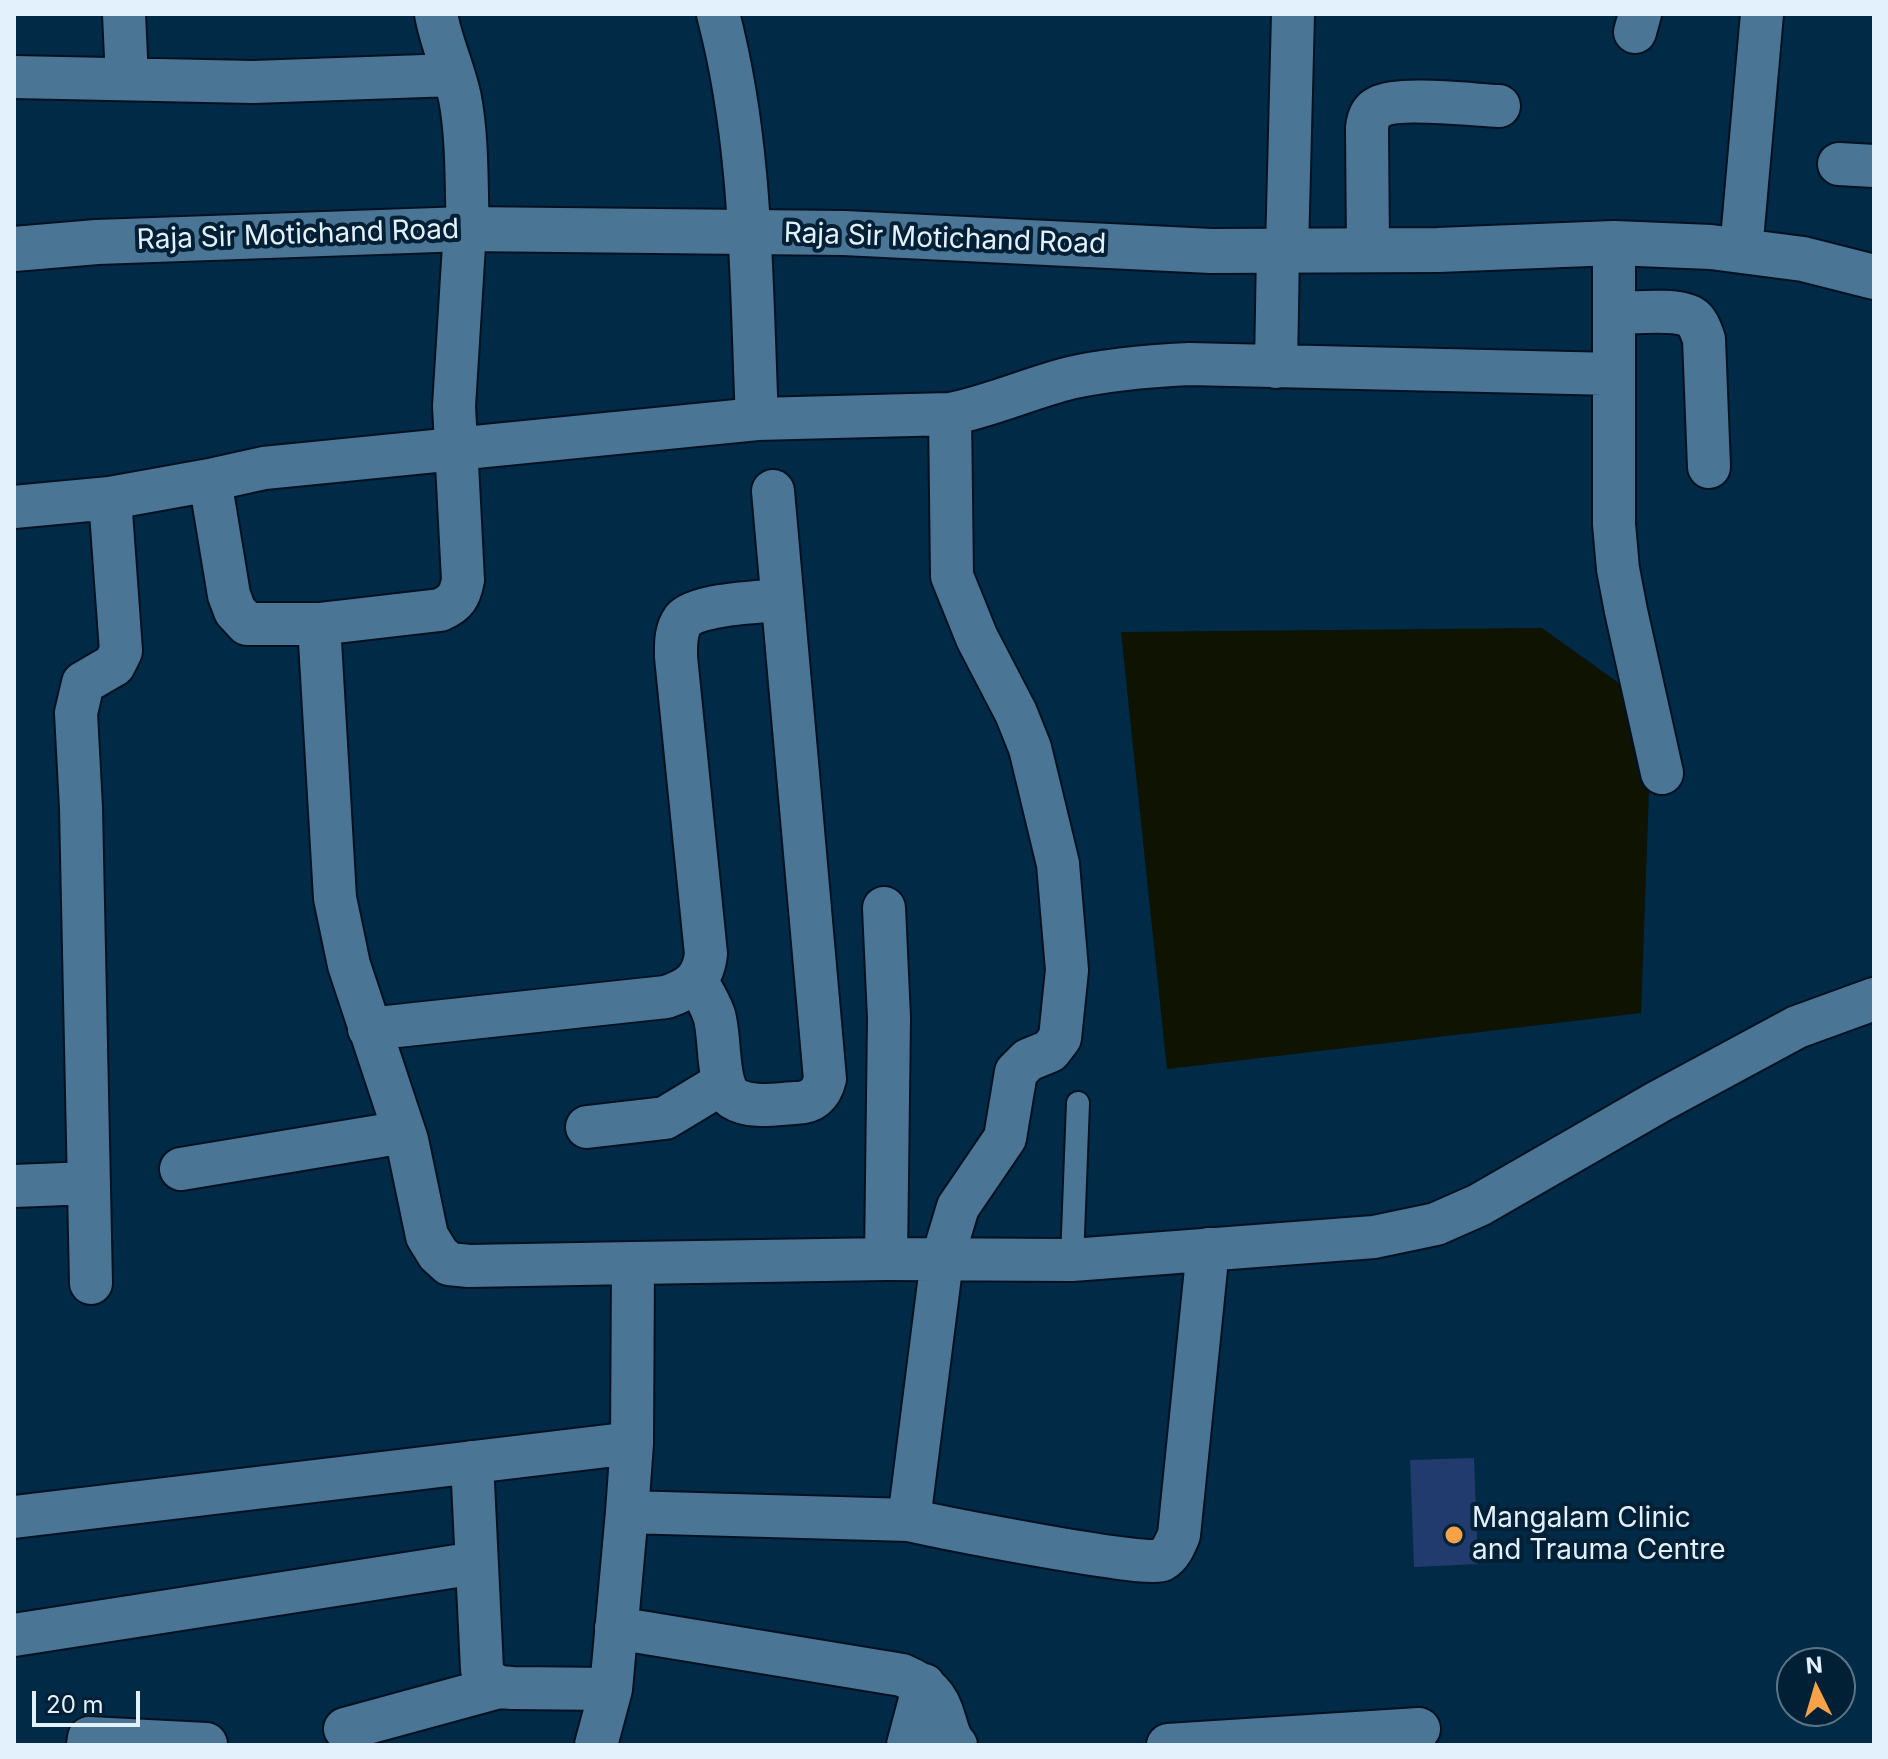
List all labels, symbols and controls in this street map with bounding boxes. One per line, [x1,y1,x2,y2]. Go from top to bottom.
street label: Raja Sir Motichand Road [136,213,460,257]
street label: Raja Sir Motichand Road [783,217,1107,261]
place label: Mangalam Clinic and Trauma Centre [1472,1502,1726,1568]
marker: Mangalam Clinic and Trauma Centre [1443,1524,1465,1546]
north arrow [1776,1647,1856,1727]
text: N [1805,1651,1824,1679]
scale bar [36,1675,144,1725]
text: 20 m [46,1690,104,1719]

